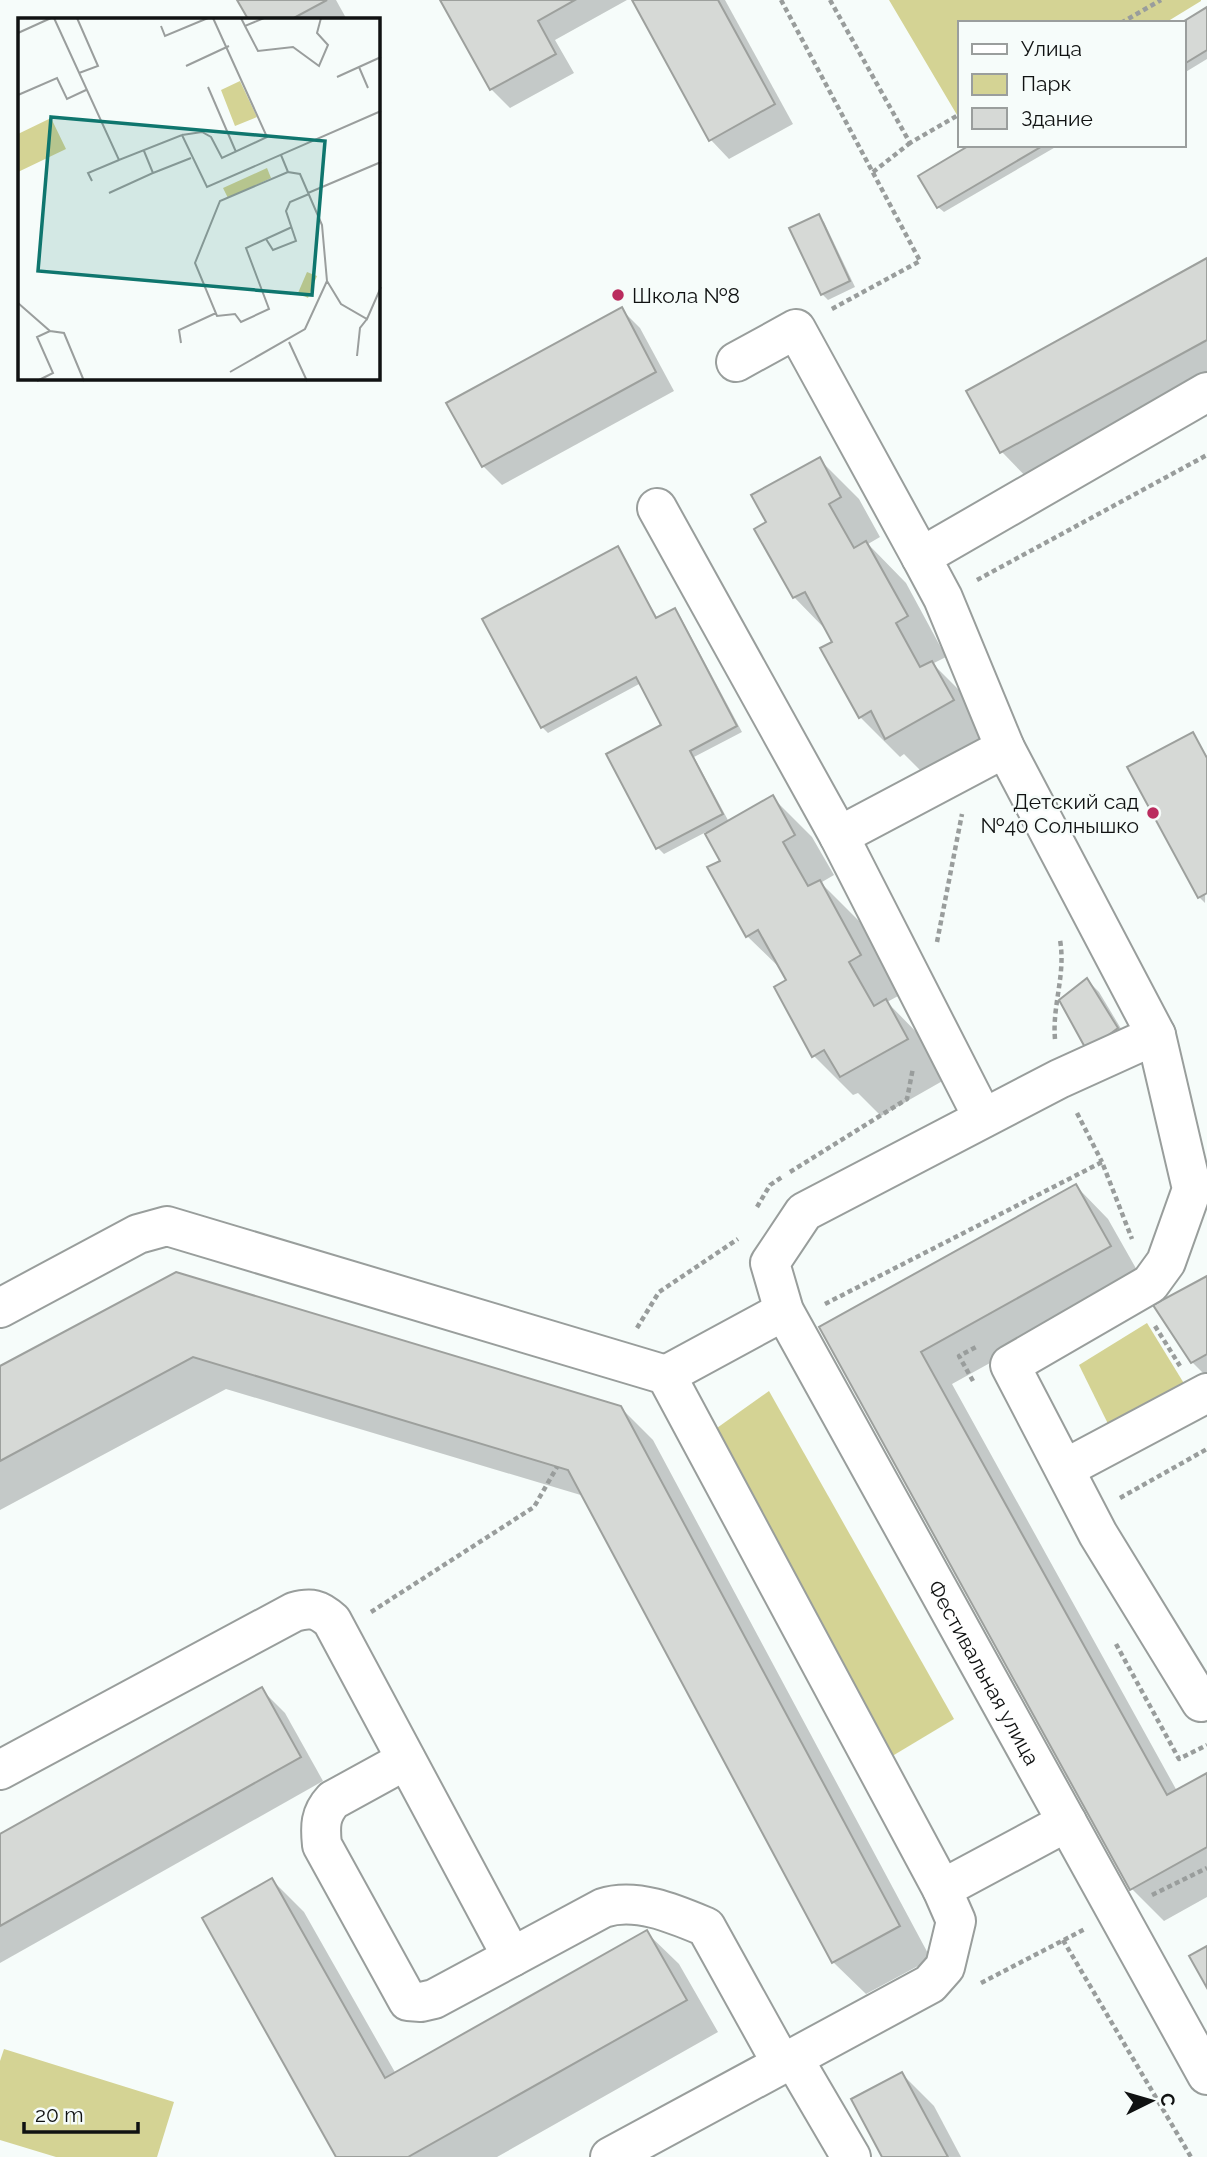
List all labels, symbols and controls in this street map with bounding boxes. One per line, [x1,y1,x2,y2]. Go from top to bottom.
inset map [18,18,380,380]
legend [958,21,1186,147]
text: Улица [1021,36,1082,61]
text: Парк [1021,71,1071,96]
text: Здание [1021,106,1093,131]
place label: Школа №8 [632,283,740,308]
marker: Школа №8 [610,287,626,303]
place label: Детский сад №40 Солнышко [980,789,1139,838]
marker: Детский сад №40 Солнышко [1145,805,1161,821]
street label: Фестивальная улица [923,1576,1045,1769]
north arrow [1116,2066,1186,2136]
scale bar [24,2090,138,2134]
text: С [1156,2092,1179,2107]
text: 20 m [35,2102,83,2127]

